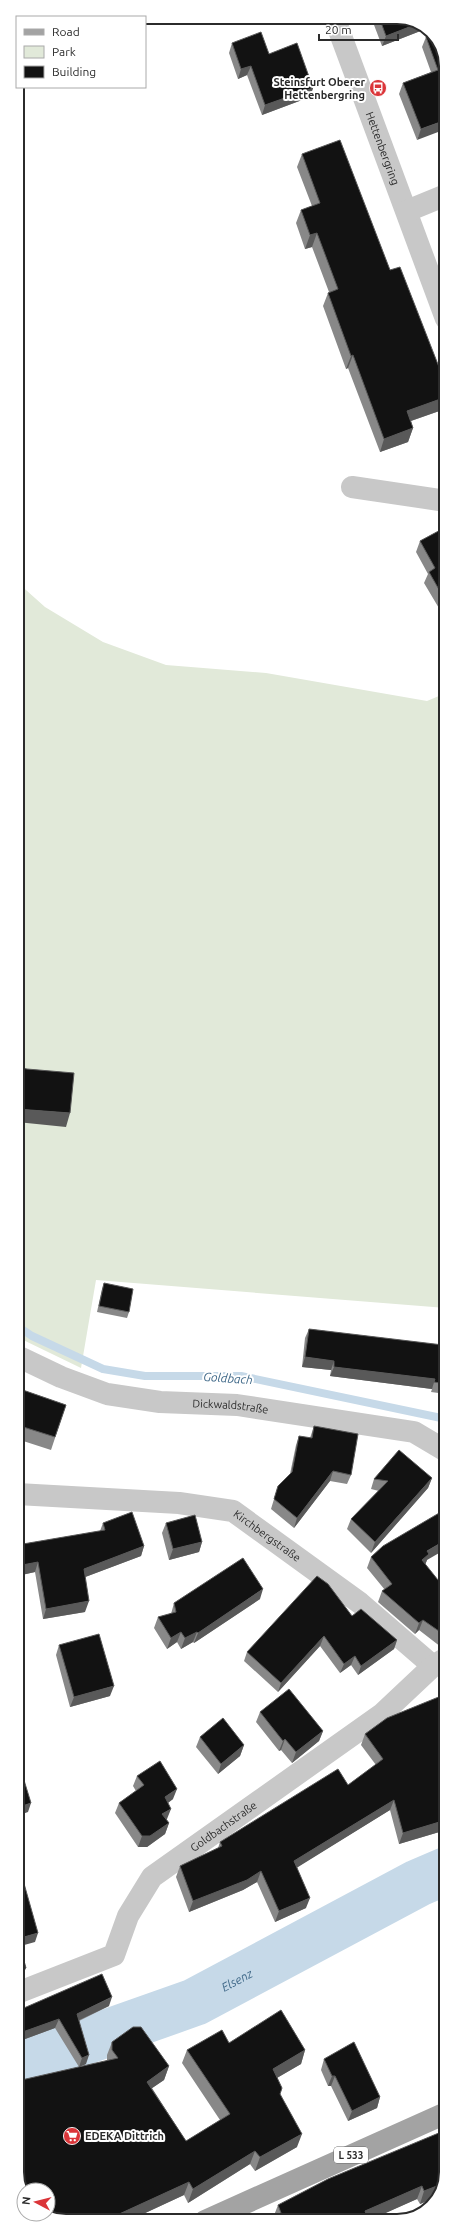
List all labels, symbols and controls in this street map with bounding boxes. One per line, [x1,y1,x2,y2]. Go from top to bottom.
legend [16,16,146,88]
scale bar [319,16,398,42]
text: 20 m [325,23,352,36]
text: Road [52,25,80,38]
text: Park [52,45,76,58]
text: Building [52,65,96,78]
place label: Steinsfurt Oberer Hettenbergring [273,76,365,101]
bus stop icon: Steinsfurt Oberer Hettenbergring [368,78,388,98]
street label: Hettenbergring [364,110,402,187]
water label: Goldbach [203,1370,253,1386]
street label: Dickwaldstraße [192,1397,269,1416]
street label: Kirchbergstraße [231,1507,303,1564]
street label: Goldbachstraße [188,1799,259,1854]
water label: Elsenz [219,1966,255,1993]
supermarket icon: EDEKA Dittrich [62,2126,82,2146]
place label: EDEKA Dittrich [85,2130,164,2142]
road number: L 533 [334,2147,368,2163]
north arrow [16,2182,56,2222]
text: N [20,2196,33,2206]

